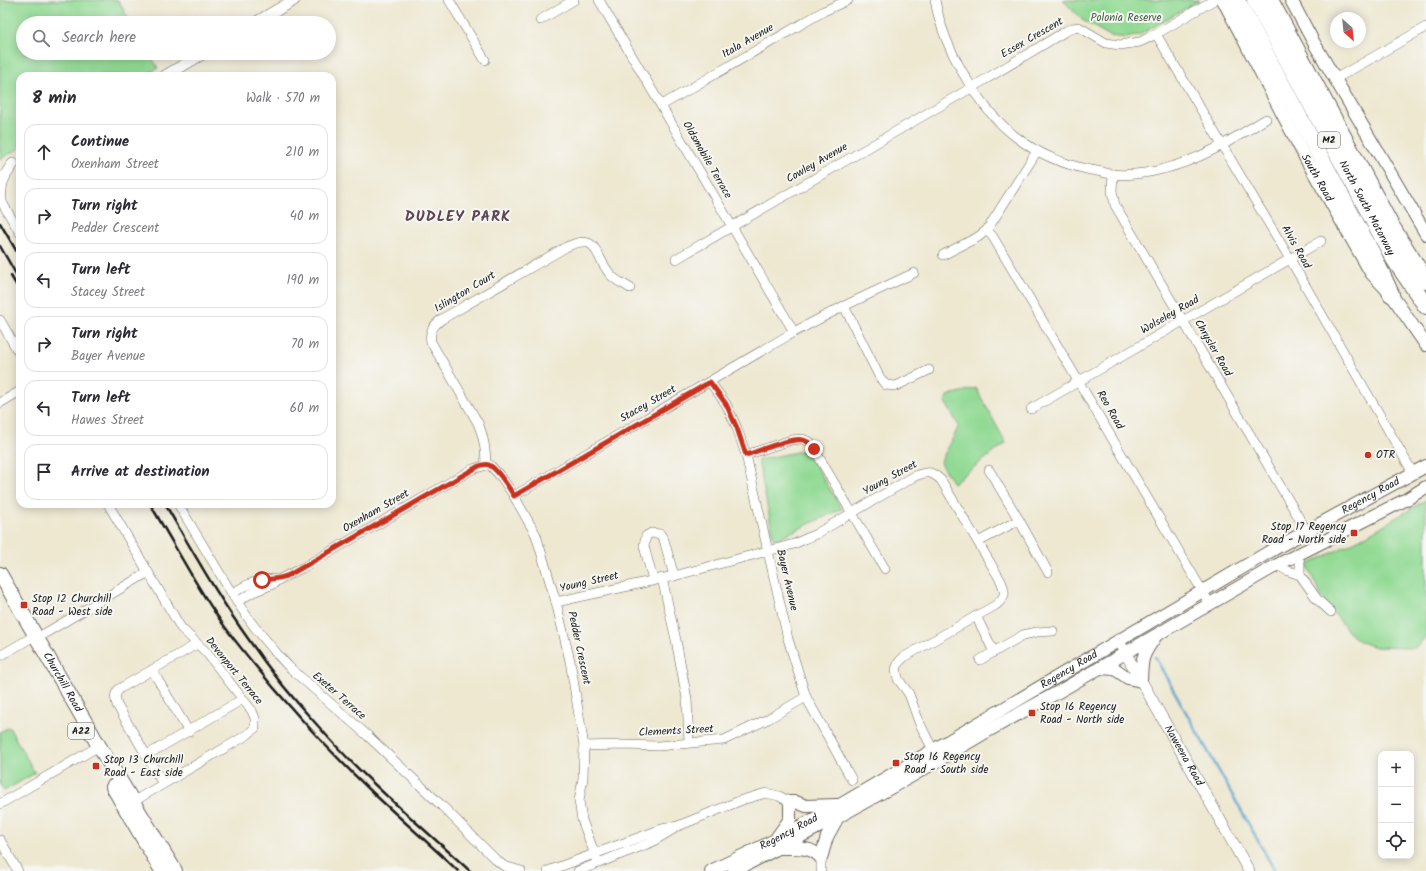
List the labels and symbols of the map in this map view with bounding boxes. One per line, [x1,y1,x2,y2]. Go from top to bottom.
park label: Polonia Reserve [1091,9,1162,27]
street label: Essex Crescent [997,12,1067,63]
north arrow [1330,12,1366,48]
street label: Itala Avenue [719,19,777,63]
street label: Oldsmobile Terrace [677,118,737,202]
road number: M2 [1318,132,1340,148]
street label: Cowley Avenue [783,138,851,188]
street label: South Road [1296,151,1338,206]
street label: North South Motorway [1334,157,1400,260]
district label: DUDLEY PARK [405,205,511,229]
street label: Alvis Road [1276,222,1316,273]
street label: Islington Court [431,266,500,317]
street label: Wolseley Road [1137,291,1203,339]
street label: Chrysler Road [1189,316,1237,381]
street label: Stacey Street [616,380,680,427]
street label: Reo Road [1091,387,1129,433]
route end [805,440,823,458]
place label: OTR [1376,446,1396,464]
marker: OTR [1363,450,1373,460]
street label: Young Street [859,455,921,500]
street label: Regency Road [1338,473,1404,519]
street label: Oxenham Street [339,484,413,537]
place label: Stop 17 Regency Road - North side [1262,518,1347,549]
marker: Stop 17 Regency Road - North side [1349,528,1359,538]
street label: Bayer Avenue [771,547,803,613]
street label: Young Street [558,566,621,598]
route start [253,571,271,589]
place label: Stop 12 Churchill Road - West side [32,590,113,621]
marker: Stop 12 Churchill Road - West side [19,600,29,610]
street label: Pedder Crescent [562,610,596,687]
street label: Devonport Terrace [201,633,267,709]
street label: Regency Road [1037,646,1102,694]
street label: Churchill Road [38,649,87,716]
street label: Exeter Terrace [308,667,370,725]
place label: Stop 16 Regency Road - North side [1040,698,1124,729]
marker: Stop 16 Regency Road - North side [1027,708,1037,718]
street label: Clements Street [638,720,715,742]
street label: Naweena Road [1159,722,1208,790]
road number: A22 [68,723,94,739]
place label: Stop 16 Regency Road - South side [904,748,988,779]
place label: Stop 13 Churchill Road - East side [104,751,183,782]
marker: Stop 16 Regency Road - South side [891,758,901,768]
marker: Stop 13 Churchill Road - East side [91,761,101,771]
street label: Regency Road [757,809,822,855]

